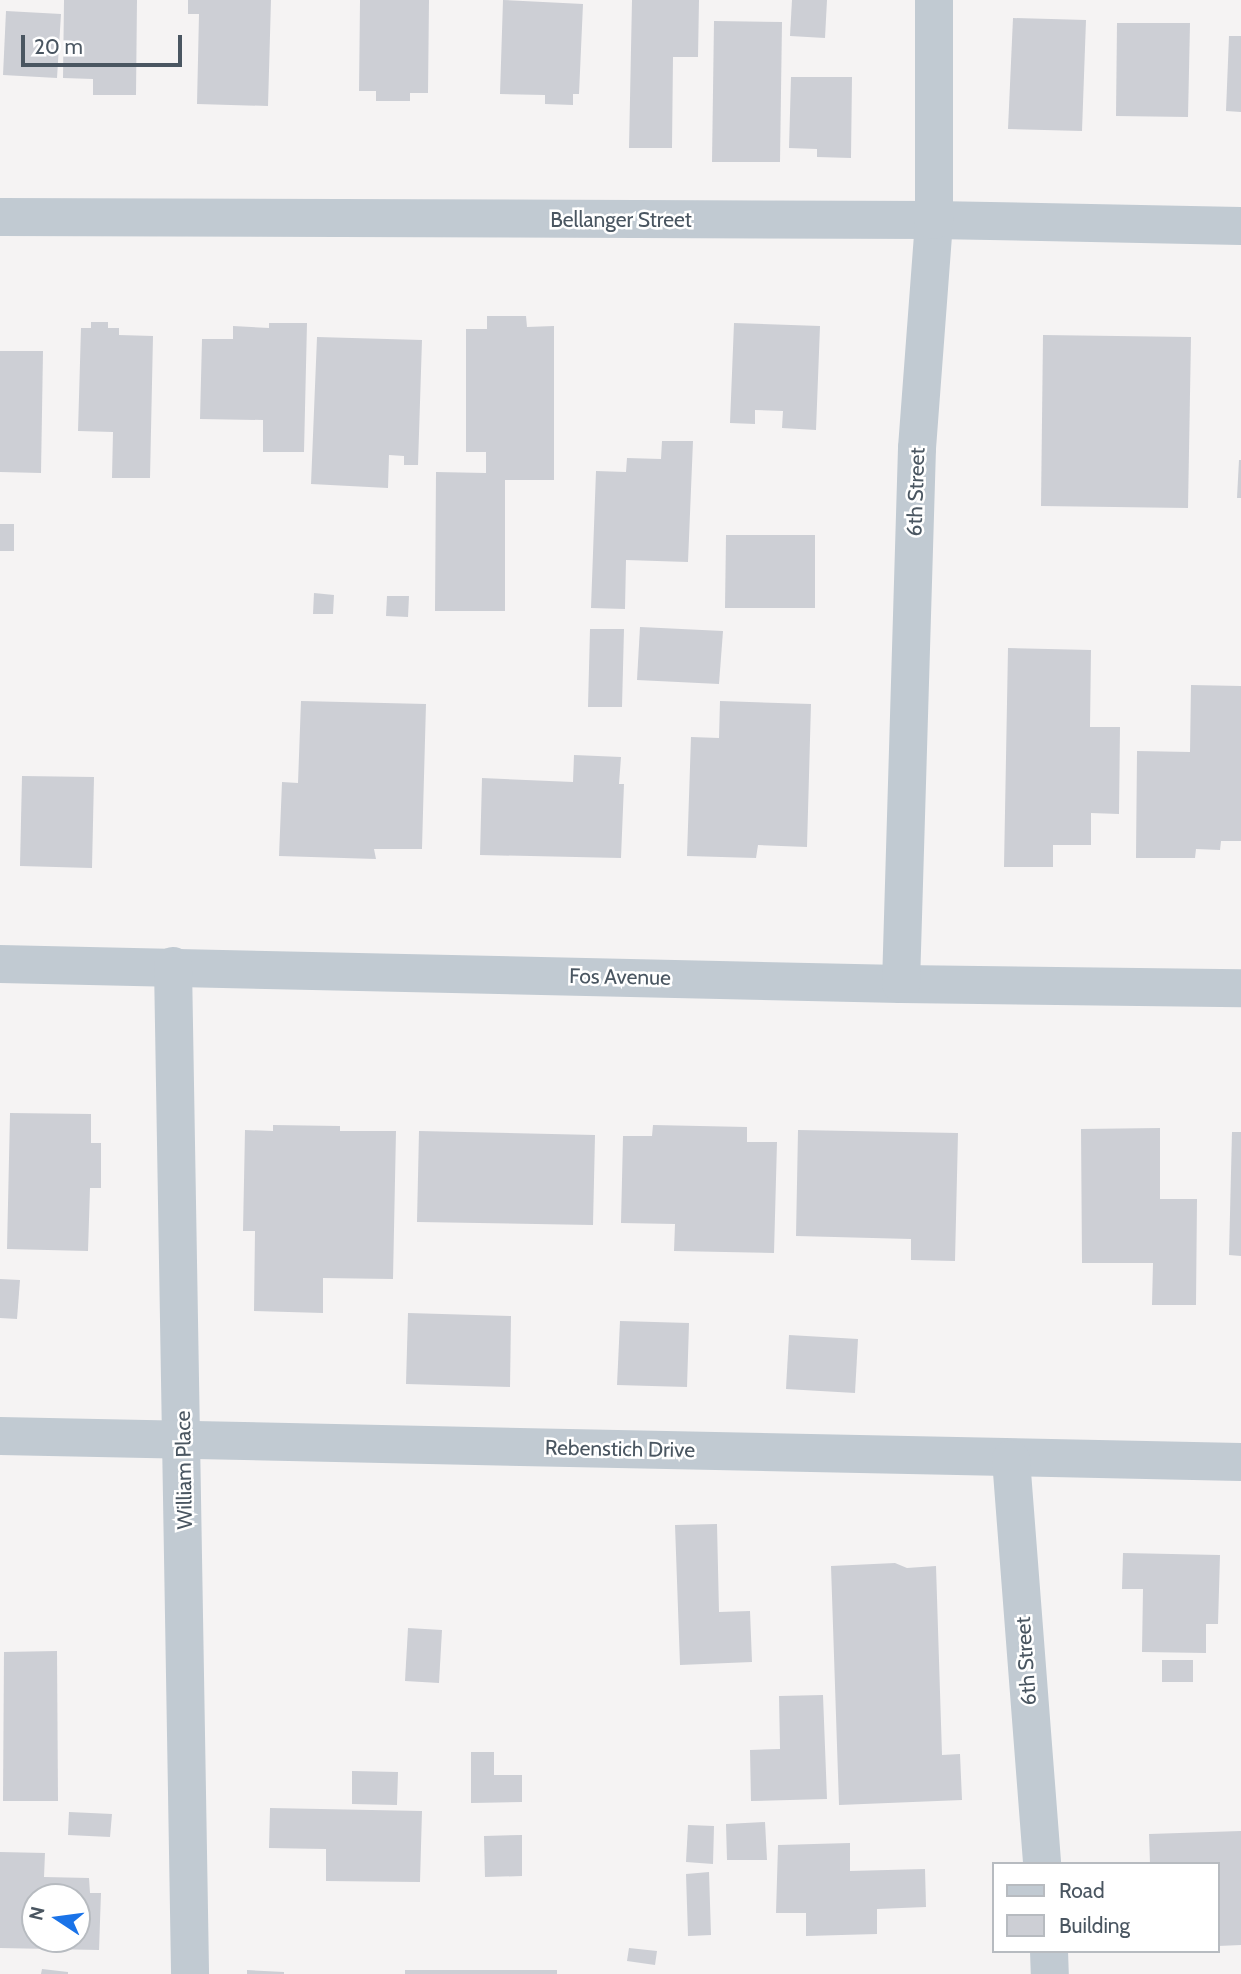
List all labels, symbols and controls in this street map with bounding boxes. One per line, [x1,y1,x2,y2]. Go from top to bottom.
scale bar [24,21,186,65]
text: 20 m [34,34,83,59]
street label: Bellanger Street [550,207,692,233]
street label: 6th Street [902,447,930,537]
street label: Fos Avenue [569,964,671,990]
street label: William Place [170,1410,198,1530]
street label: Rebenstich Drive [545,1435,695,1463]
street label: 6th Street [1010,1616,1042,1706]
legend [992,1862,1220,1953]
text: Road [1059,1878,1105,1903]
north arrow [21,1883,91,1953]
text: N [24,1904,50,1923]
text: Building [1059,1913,1130,1938]

